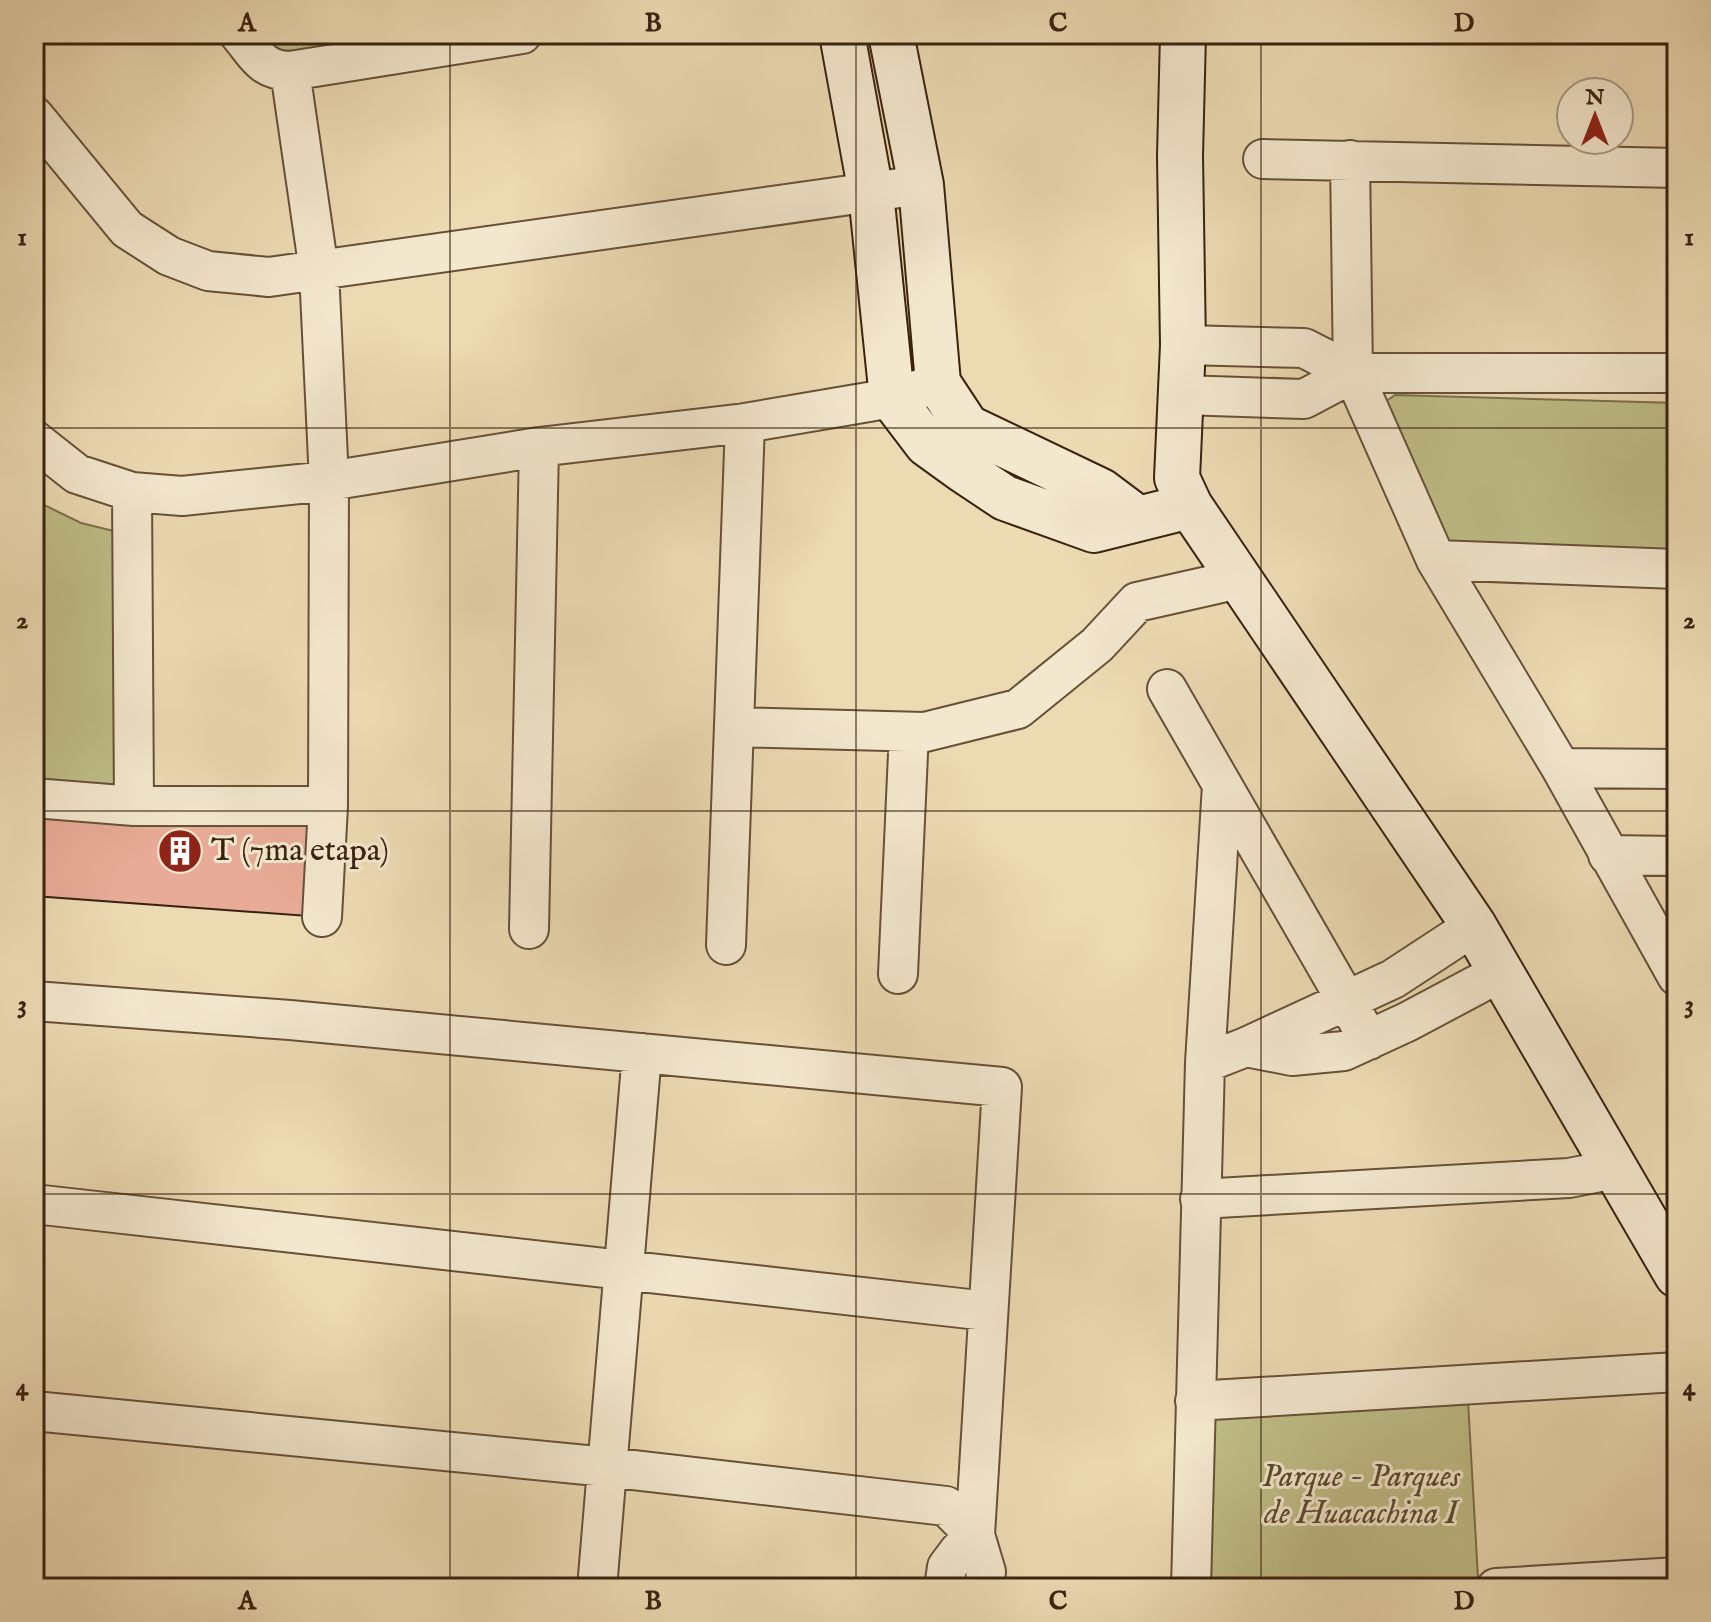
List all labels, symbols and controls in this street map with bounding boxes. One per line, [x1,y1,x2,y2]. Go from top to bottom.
text: A [237,7,257,40]
text: B [644,7,662,40]
text: C [1049,7,1068,40]
text: D [1454,7,1475,40]
north arrow [1555,76,1635,156]
text: N [1584,84,1605,112]
text: 1 [17,221,27,254]
text: 1 [1684,221,1694,254]
text: 2 [16,604,28,637]
text: 2 [1683,604,1695,637]
building icon: T (7ma etapa) [156,827,204,875]
place label: T (7ma etapa) [211,831,389,872]
text: 3 [17,988,27,1021]
text: 3 [1684,988,1694,1021]
text: 4 [16,1371,30,1404]
text: 4 [1683,1371,1697,1404]
park label: Parque - Parques de Huacachina I [1262,1457,1461,1535]
text: A [237,1585,257,1618]
text: B [644,1585,662,1618]
text: C [1049,1585,1068,1618]
text: D [1454,1585,1475,1618]

